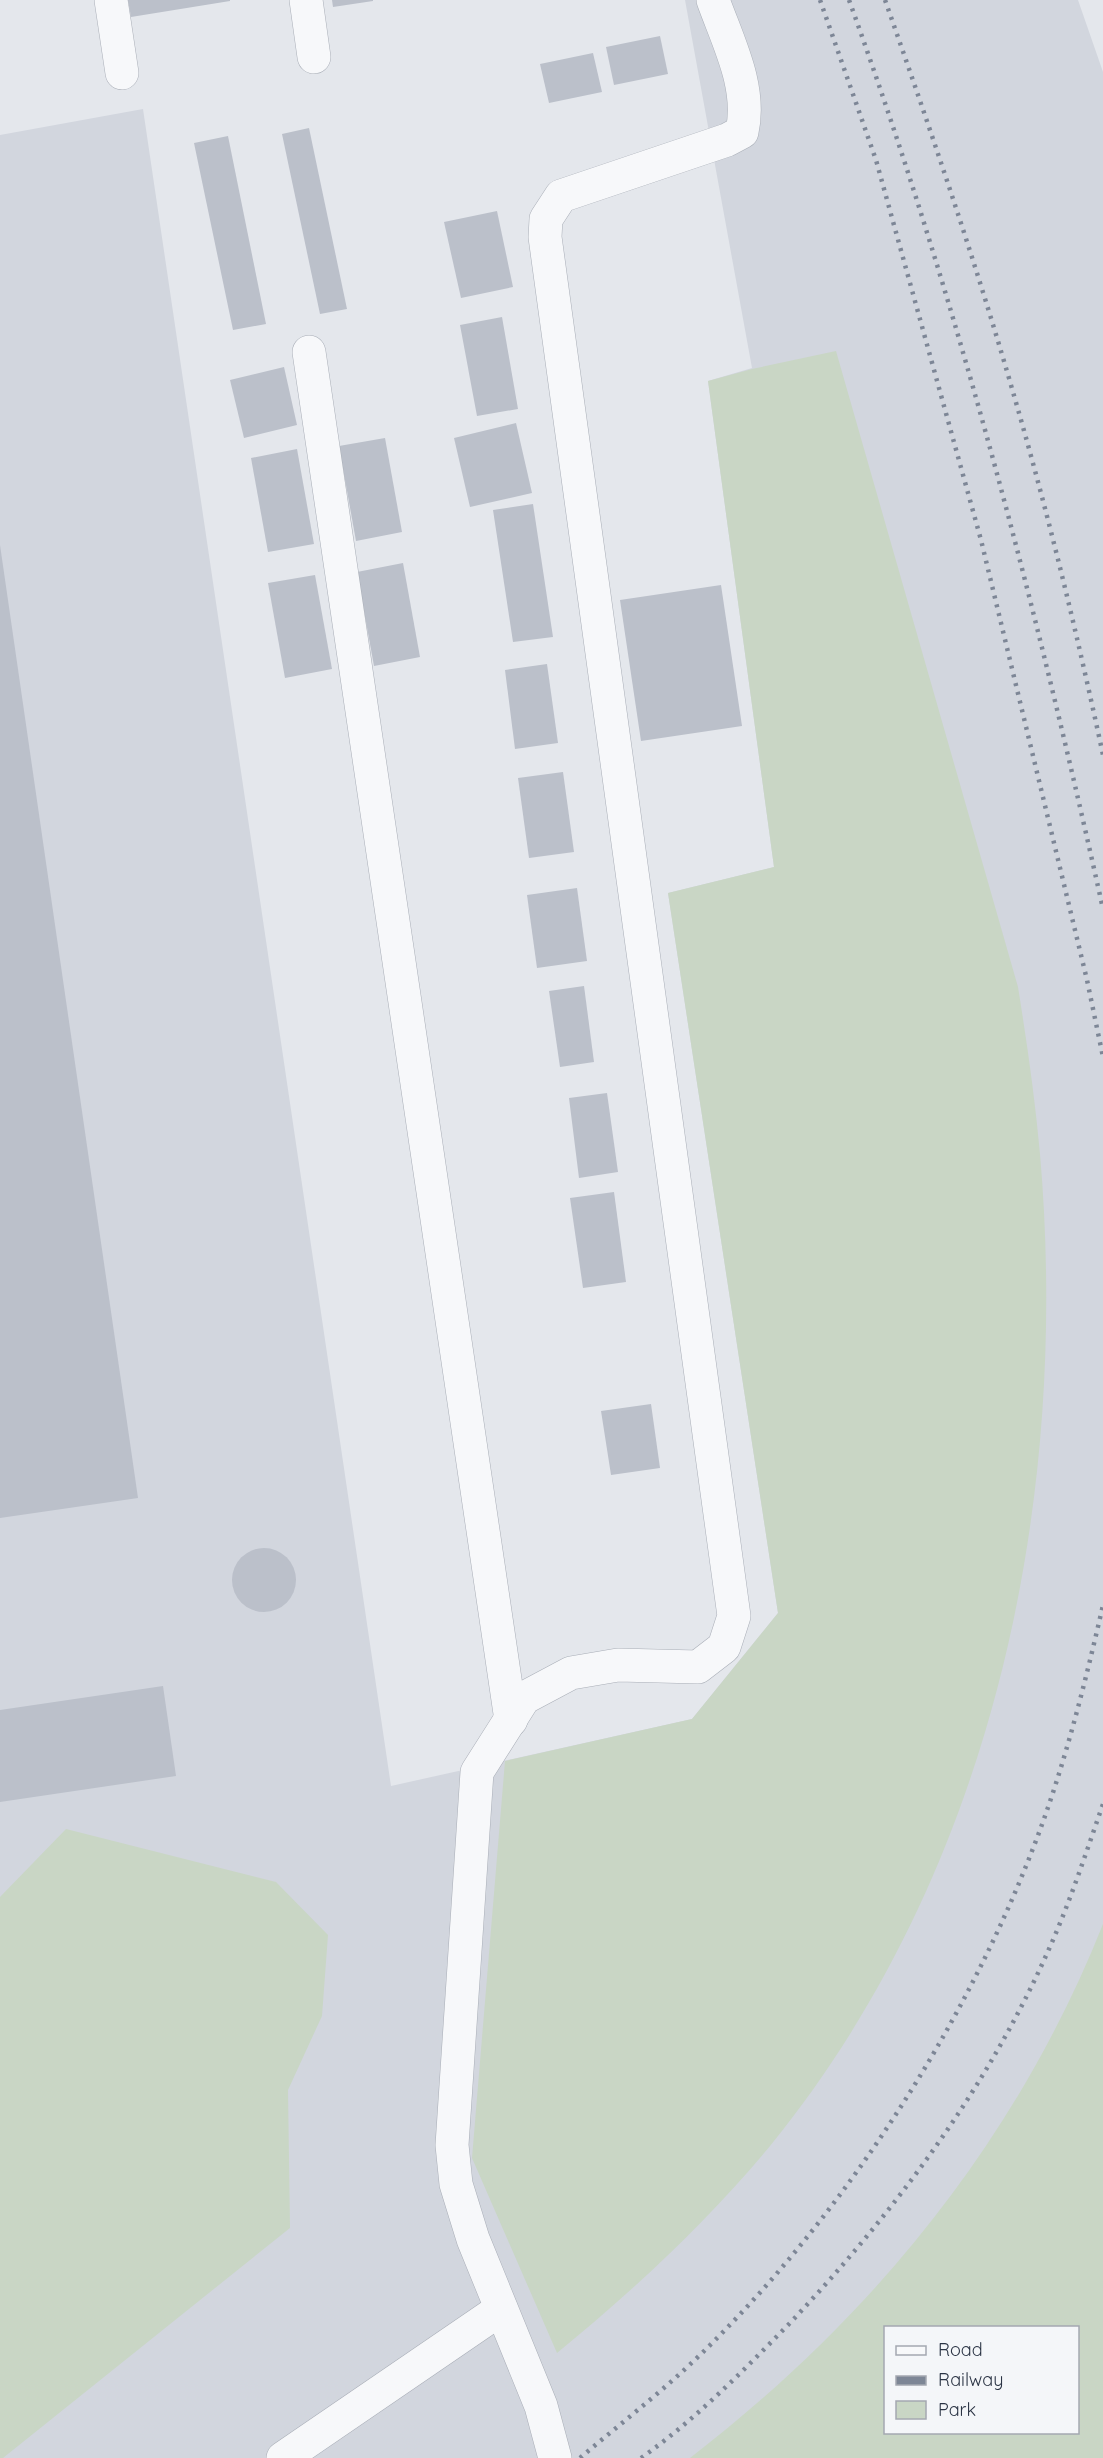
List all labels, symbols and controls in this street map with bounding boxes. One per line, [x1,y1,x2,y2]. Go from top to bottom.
legend [884,2326,1079,2434]
text: Road [938,2338,983,2361]
text: Railway [938,2368,1004,2391]
text: Park [938,2398,976,2421]

